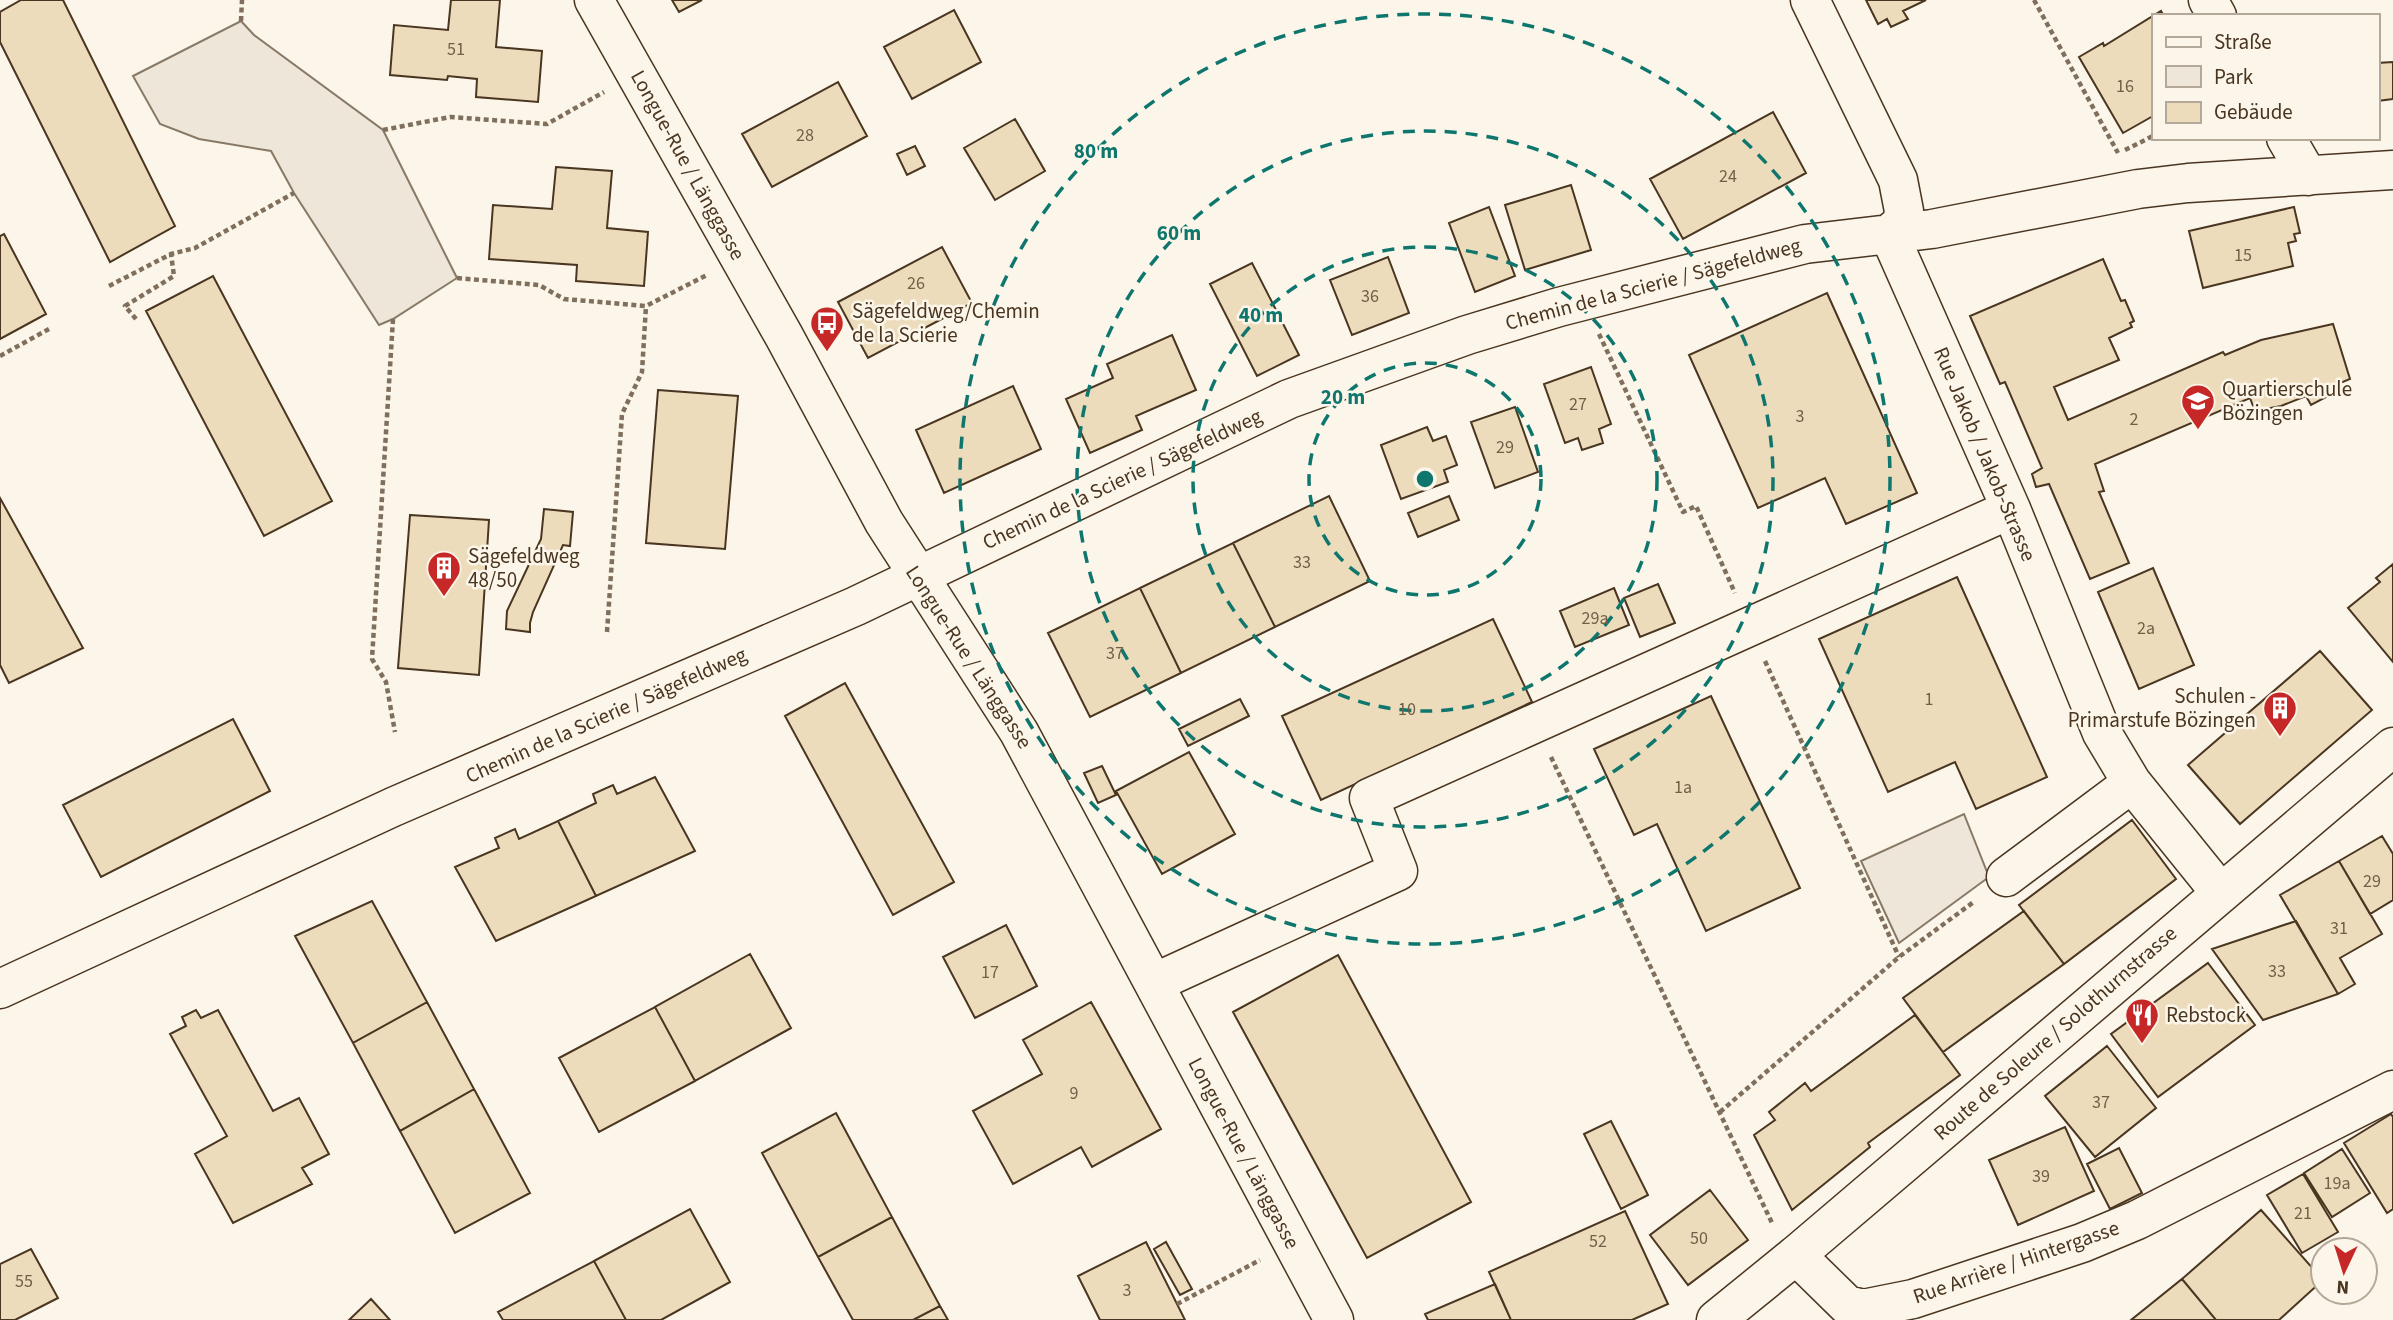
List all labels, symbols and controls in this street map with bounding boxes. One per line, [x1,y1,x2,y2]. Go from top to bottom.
legend [2152,14,2379,140]
text: Straße [2214,27,2272,57]
house number: 51 [447,37,465,62]
text: Park [2214,62,2254,92]
street label: Longue-Rue / Länggasse [623,64,753,266]
house number: 16 [2116,74,2134,99]
text: Gebäude [2214,97,2293,127]
house number: 28 [796,123,814,148]
text: 80 m [1074,136,1118,166]
house number: 24 [1719,164,1737,189]
text: 60 m [1157,218,1201,248]
street label: Chemin de la Scierie / Sägefeldweg [1502,230,1805,338]
house number: 15 [2234,243,2252,268]
house number: 26 [907,271,925,296]
house number: 36 [1361,284,1379,309]
place label: Sägefeldweg/Chemin de la Scierie [852,296,1040,350]
text: 40 m [1239,300,1283,330]
bus stop icon: Sägefeldweg/Chemin de la Scierie [808,304,846,353]
street label: Rue Jakob / Jakob-Strasse [1926,342,2044,566]
place label: Quartierschule Bözingen [2222,374,2352,428]
text: 20 m [1321,382,1365,412]
school or university icon: Quartierschule Bözingen [2179,382,2217,431]
house number: 27 [1569,392,1587,417]
street label: Chemin de la Scierie / Sägefeldweg [977,401,1267,557]
house number: 3 [1796,404,1805,429]
house number: 2 [2130,407,2139,432]
house number: 29 [1496,435,1514,460]
centre of rings [1413,467,1437,491]
place label: Sägefeldweg 48/50 [468,541,580,595]
building icon: Sägefeldweg 48/50 [425,549,463,598]
house number: 33 [1293,550,1311,575]
street label: Longue-Rue / Länggasse [898,559,1040,755]
house number: 29a [1582,606,1608,631]
house number: 2a [2137,616,2155,641]
street label: Chemin de la Scierie / Sägefeldweg [461,639,752,791]
house number: 37 [1106,641,1124,666]
place label: Schulen - Primarstufe Bözingen [2068,681,2256,735]
house number: 1 [1925,687,1933,712]
building icon: Schulen - Primarstufe Bözingen [2261,689,2299,738]
house number: 10 [1398,697,1416,722]
house number: 1a [1674,775,1692,800]
house number: 29 [2363,869,2381,894]
house number: 31 [2330,916,2348,941]
street label: Route de Soleure / Solothurnstrasse [1927,919,2183,1147]
house number: 33 [2268,959,2286,984]
house number: 17 [981,960,999,985]
restaurant icon: Rebstock [2123,996,2161,1045]
place label: Rebstock [2166,1000,2247,1030]
street label: Longue-Rue / Länggasse [1181,1052,1307,1254]
house number: 9 [1070,1081,1079,1106]
house number: 37 [2092,1090,2110,1115]
house number: 39 [2032,1164,2050,1189]
house number: 19a [2324,1171,2350,1196]
house number: 21 [2294,1201,2312,1226]
street label: Rue Arrière / Hintergasse [1909,1213,2123,1311]
house number: 50 [1690,1226,1708,1251]
house number: 52 [1589,1229,1607,1254]
north arrow [2309,1236,2379,1306]
house number: 55 [15,1269,33,1294]
text: N [2336,1273,2350,1300]
house number: 3 [1123,1278,1132,1303]

